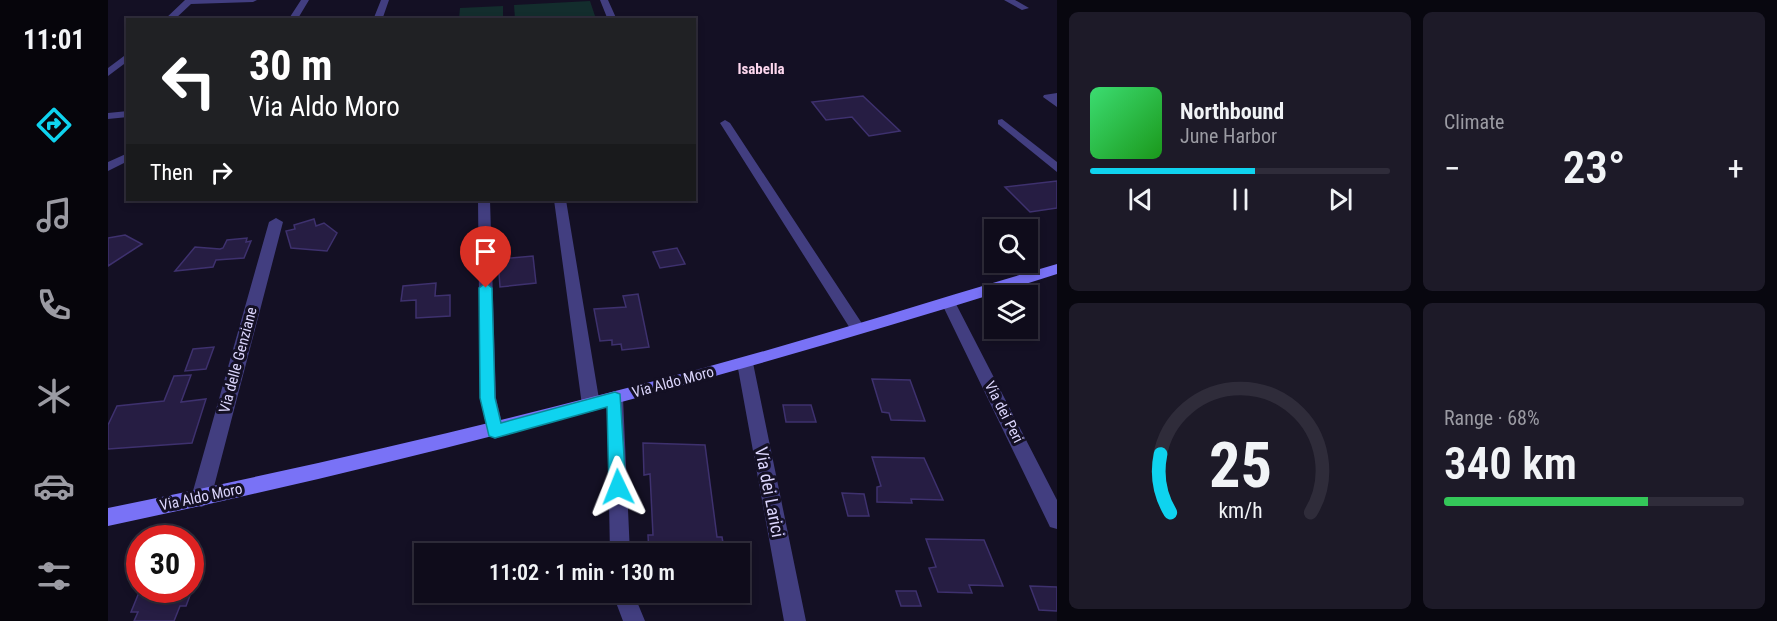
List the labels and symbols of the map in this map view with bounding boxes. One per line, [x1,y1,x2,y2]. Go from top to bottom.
district label: Isabella [737,60,785,78]
pin [460,226,511,288]
street label: Via delle Genziane [215,305,261,415]
street label: Via Aldo Moro [630,362,716,402]
street label: Via dei Peri [981,378,1027,446]
street label: Via dei Larici [751,445,789,539]
position arrow [586,455,650,519]
street label: Via Aldo Moro [158,479,244,515]
speed limit sign: 30 [126,525,204,603]

